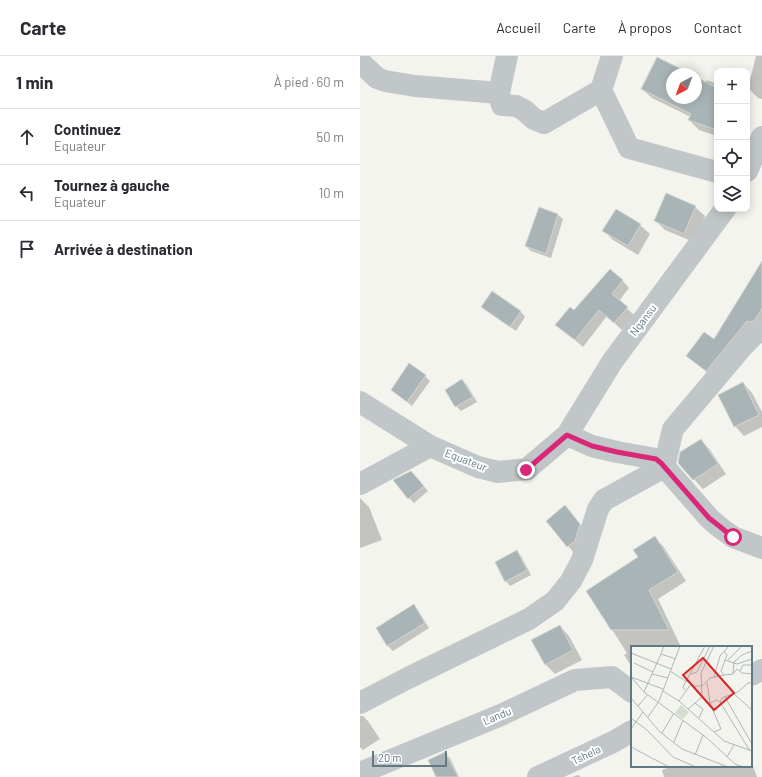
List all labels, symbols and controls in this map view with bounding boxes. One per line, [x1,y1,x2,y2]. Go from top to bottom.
text: Carte [20,16,66,39]
text: Accueil [496,19,541,36]
text: Carte [563,19,596,36]
text: À propos [618,19,672,36]
text: Contact [694,19,742,36]
north arrow [666,68,702,104]
map controls [714,68,750,212]
button: + [714,68,750,104]
text: 1 min [16,72,53,92]
text: À pied · 60 m [274,74,344,90]
button: − [714,104,750,140]
text: Continuez [54,120,121,138]
icon: ahead [16,126,38,148]
text: 50 m [317,129,344,145]
text: Equateur [54,138,106,154]
button: locate [714,140,750,176]
text: Tournez à gauche [54,176,170,194]
button: layers [714,176,750,212]
icon: left [16,182,38,204]
text: 10 m [319,185,344,201]
text: Equateur [54,194,106,210]
icon: arrive [16,238,38,260]
text: Arrivée à destination [54,240,193,258]
street label: Ngansu [627,301,659,338]
street label: Equateur [443,446,489,473]
route end [517,461,535,479]
route start [724,528,742,546]
inset map [631,646,752,767]
street label: Landu [481,704,513,727]
street label: Tshela [569,742,603,767]
scale bar [372,749,447,768]
text: 20 m [378,751,401,764]

